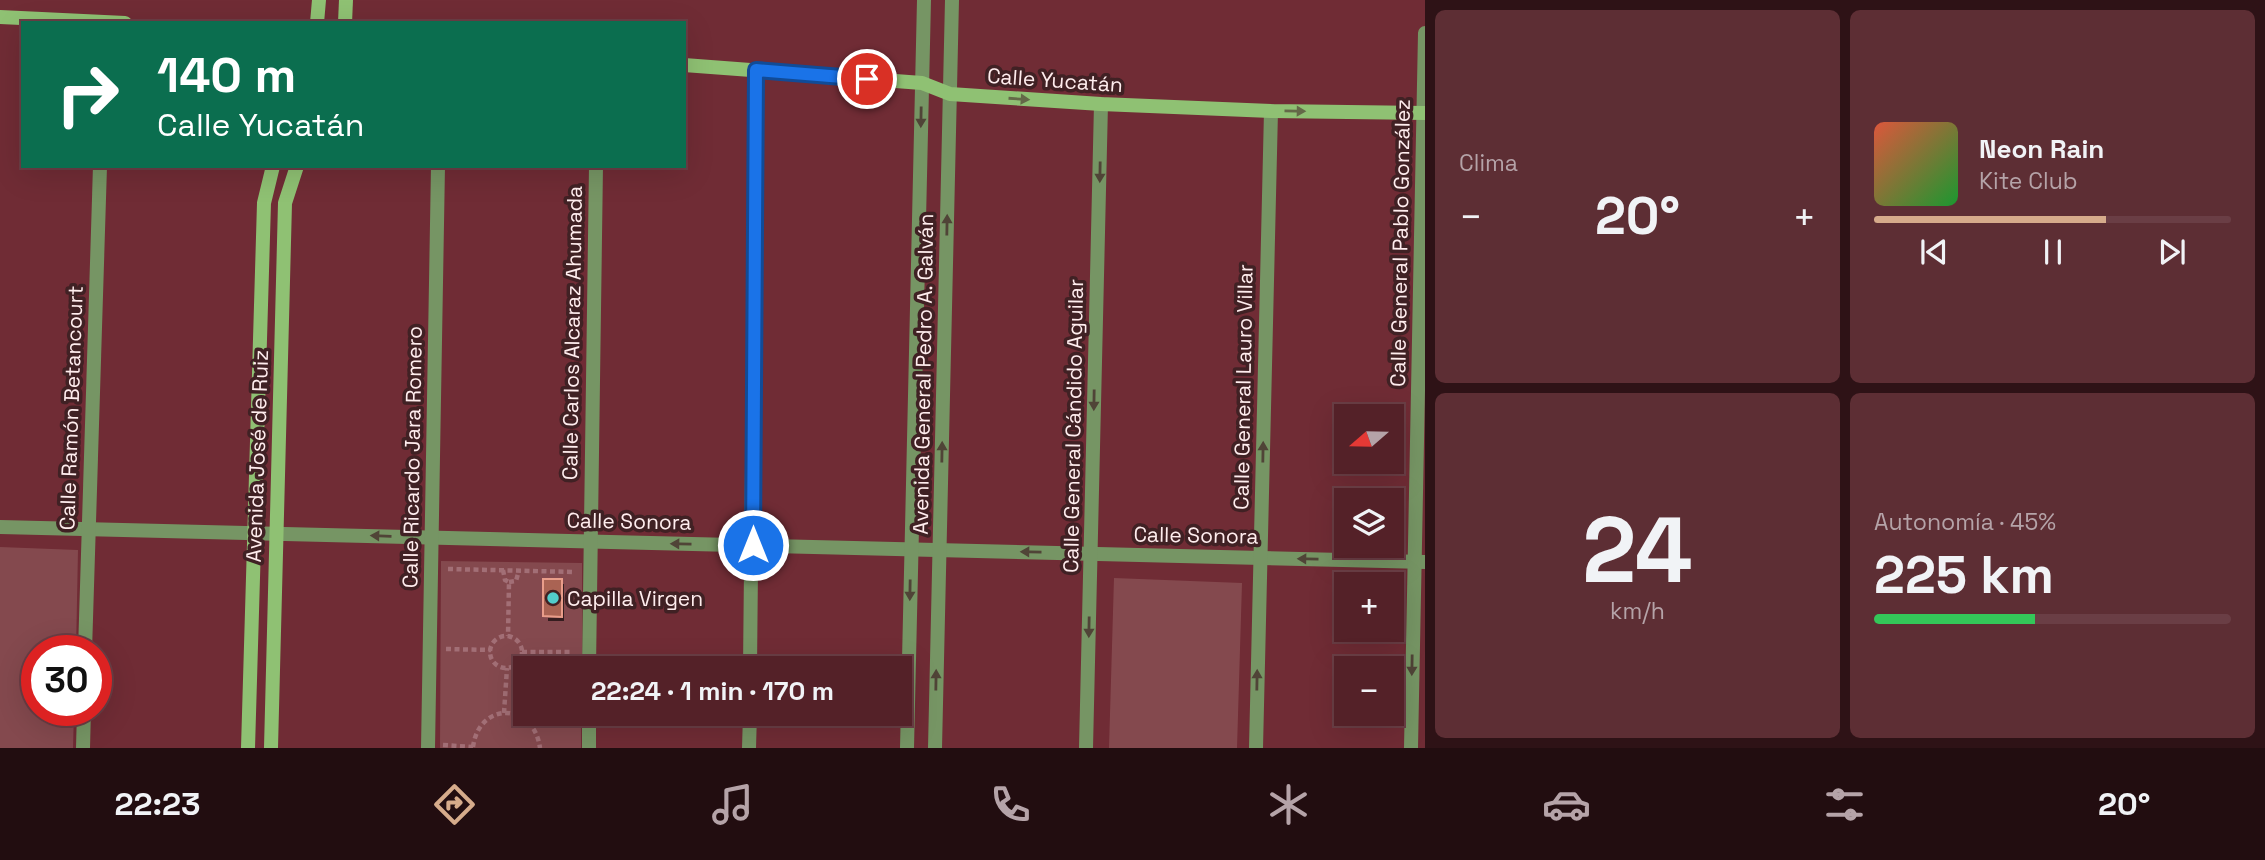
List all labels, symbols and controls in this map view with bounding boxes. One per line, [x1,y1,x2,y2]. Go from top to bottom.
text: 140 m [157,44,296,106]
icon: right [42,49,133,140]
pin [837,49,897,109]
icon: arrive [848,60,886,98]
street label: Calle Yucatán [986,62,1124,98]
one-way arrow [1008,94,1030,105]
street label: Calle General Pablo González [1384,99,1416,387]
text: Calle Yucatán [157,105,364,145]
one-way arrow [1284,105,1306,117]
one-way arrow [916,106,927,128]
text: Neon Rain [1979,132,2104,166]
text: Clima [1459,148,1518,178]
one-way arrow [1094,162,1105,184]
text: Kite Club [1979,166,2078,196]
text: 20° [1595,183,1680,249]
street label: Calle Carlos Alcaraz Ahumada [556,186,588,480]
text: − [1459,193,1483,241]
text: + [1792,193,1816,241]
street label: Avenida General Pedro A. Galván [907,213,939,535]
one-way arrow [941,214,953,236]
icon: previous [1915,233,1953,271]
icon: pause [2034,233,2072,271]
icon: next [2153,233,2191,271]
street label: Calle General Lauro Villar [1227,264,1259,510]
street label: Calle General Cándido Aguilar [1057,279,1089,573]
street label: Calle Ramón Betancourt [53,285,89,531]
street label: Calle Ricardo Jara Romero [396,326,428,588]
street label: Avenida José de Ruiz [240,349,274,563]
one-way arrow [1089,389,1100,411]
north arrow [1334,404,1404,474]
map controls [1334,404,1404,726]
one-way arrow [936,441,947,463]
one-way arrow [1257,441,1268,463]
button: layers [1334,488,1404,558]
text: 24 [1582,492,1693,609]
street label: Calle Sonora [566,506,692,536]
text: Autonomía · 45% [1874,507,2056,537]
position arrow [716,508,790,582]
street label: Calle Sonora [1133,520,1259,550]
one-way arrow [369,531,391,542]
one-way arrow [670,538,692,549]
text: 225 km [1874,542,2054,608]
one-way arrow [1020,546,1042,558]
one-way arrow [1297,553,1319,564]
button: + [1334,572,1404,642]
one-way arrow [905,579,916,601]
place label: Capilla Virgen [567,585,703,612]
marker: Capilla Virgen [545,590,561,606]
text: km/h [1610,596,1665,626]
one-way arrow [1083,617,1095,639]
speed limit sign: 30 [21,635,112,726]
one-way arrow [1407,654,1418,676]
button: − [1334,656,1404,726]
one-way arrow [931,669,942,691]
one-way arrow [1252,669,1263,691]
text: 22:24 · 1 min · 170 m [591,674,834,708]
icon: directions [430,780,479,829]
icon: music [708,780,757,829]
icon: phone [986,780,1035,829]
icon: climate [1264,780,1313,829]
icon: car [1542,780,1591,829]
icon: filters [1820,780,1869,829]
text: 22:23 [115,784,201,824]
text: 20° [2098,784,2150,824]

